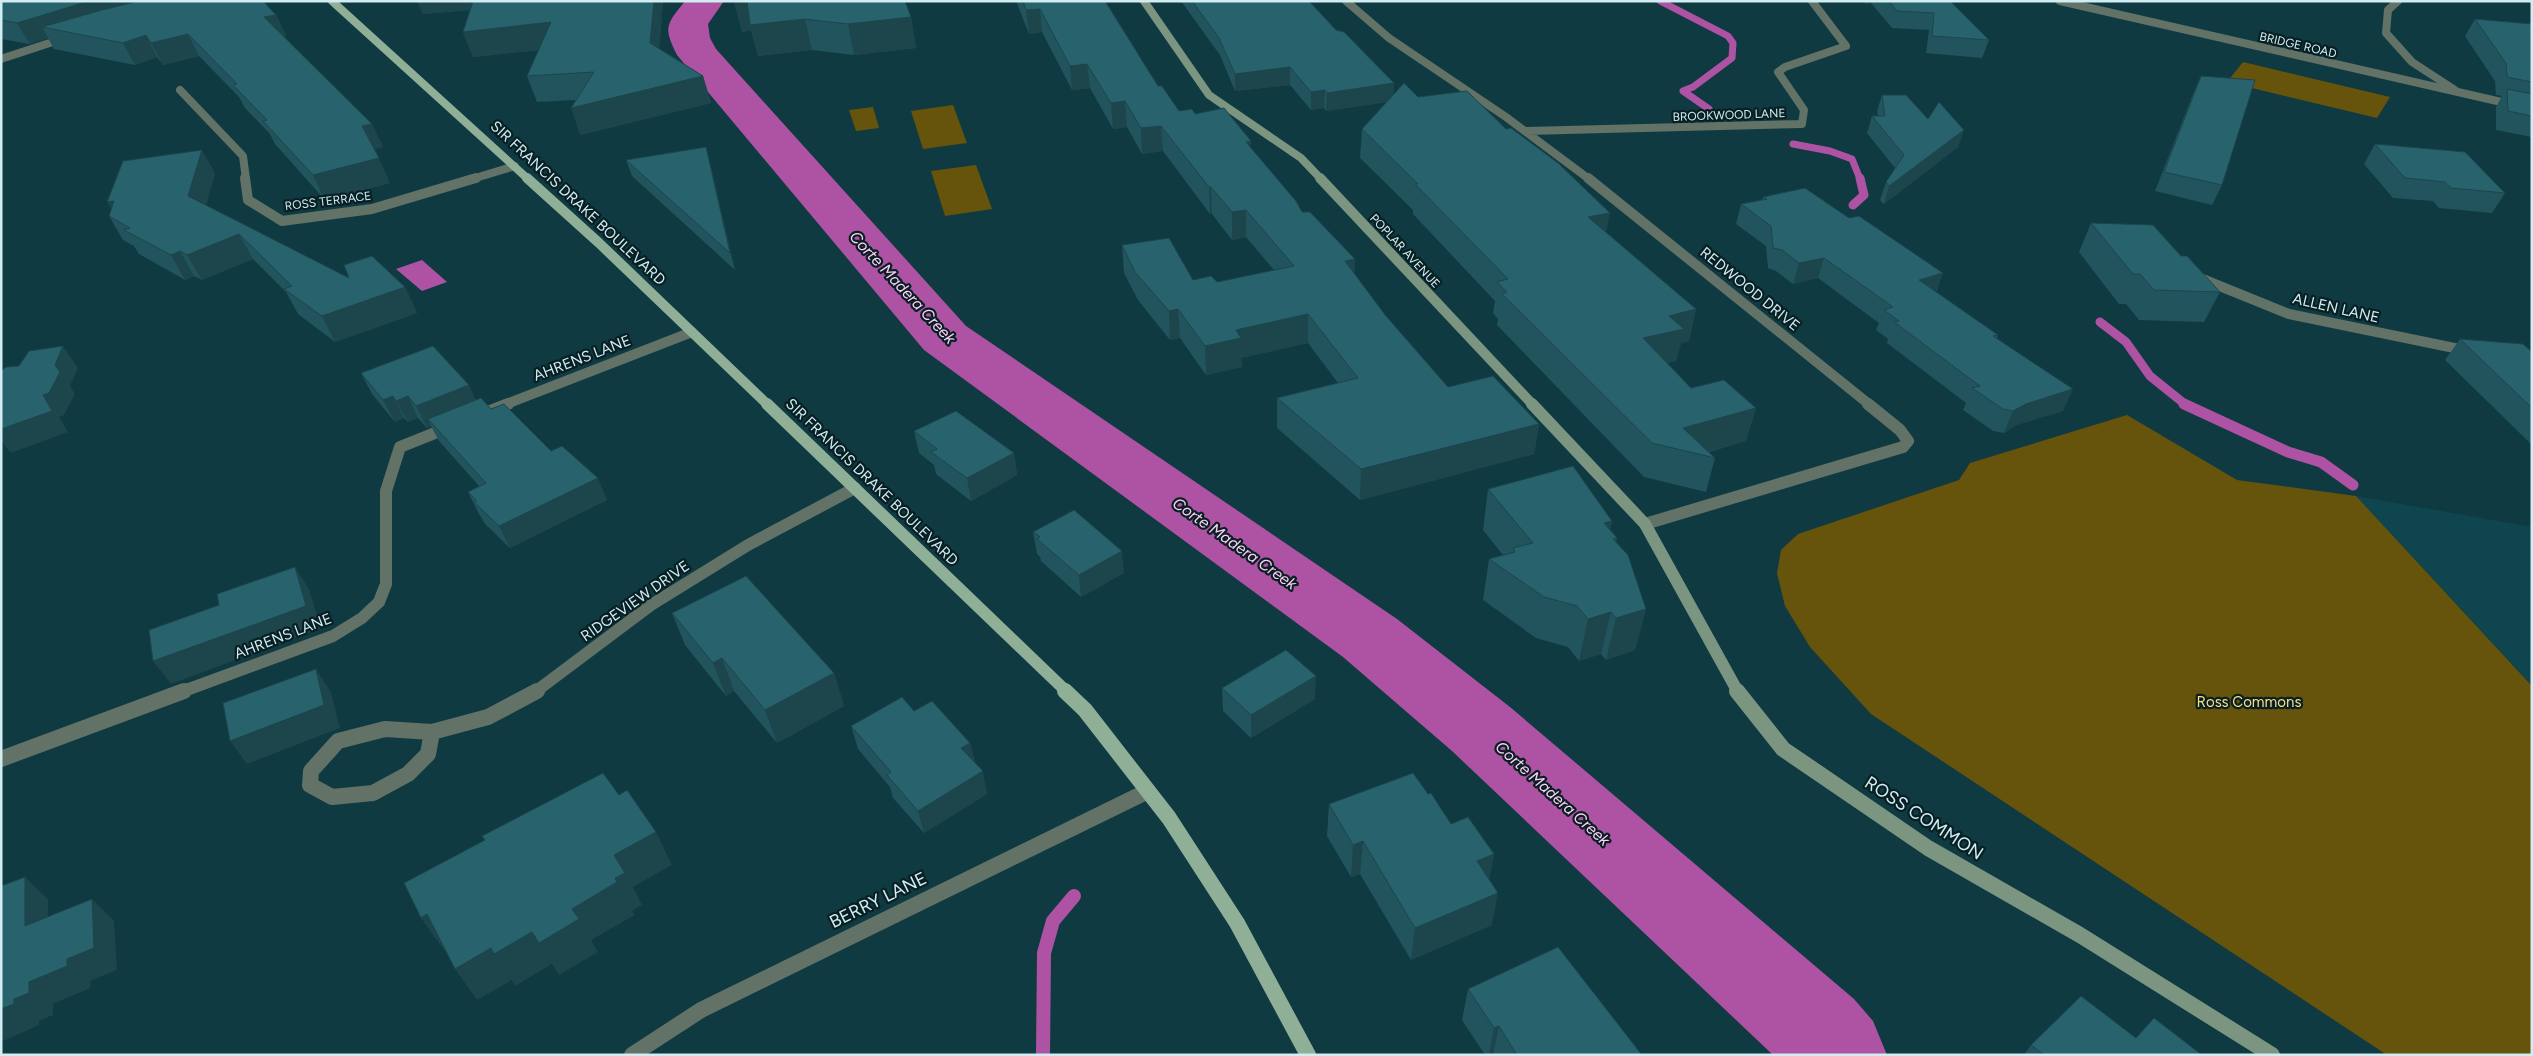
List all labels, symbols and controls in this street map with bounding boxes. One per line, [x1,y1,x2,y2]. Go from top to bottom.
street label: BRIDGE ROAD [2258,29,2338,61]
street label: BROOKWOOD LANE [1672,106,1786,124]
street label: SIR FRANCIS DRAKE BOULEVARD [487,117,669,289]
street label: ROSS TERRACE [284,189,372,213]
street label: POPLAR AVENUE [1367,211,1443,291]
water label: Corte Madera Creek [845,227,961,349]
street label: REDWOOD DRIVE [1696,243,1804,335]
street label: ALLEN LANE [2291,289,2381,327]
street label: AHRENS LANE [531,331,633,385]
street label: SIR FRANCIS DRAKE BOULEVARD [782,395,962,569]
water label: Corte Madera Creek [1169,493,1301,594]
street label: RIDGEVIEW DRIVE [577,557,693,645]
street label: AHRENS LANE [232,609,334,663]
park label: Ross Commons [2197,693,2301,711]
water label: Corte Madera Creek [1492,737,1615,851]
street label: ROSS COMMON [1861,771,1987,865]
street label: BERRY LANE [826,867,930,933]

